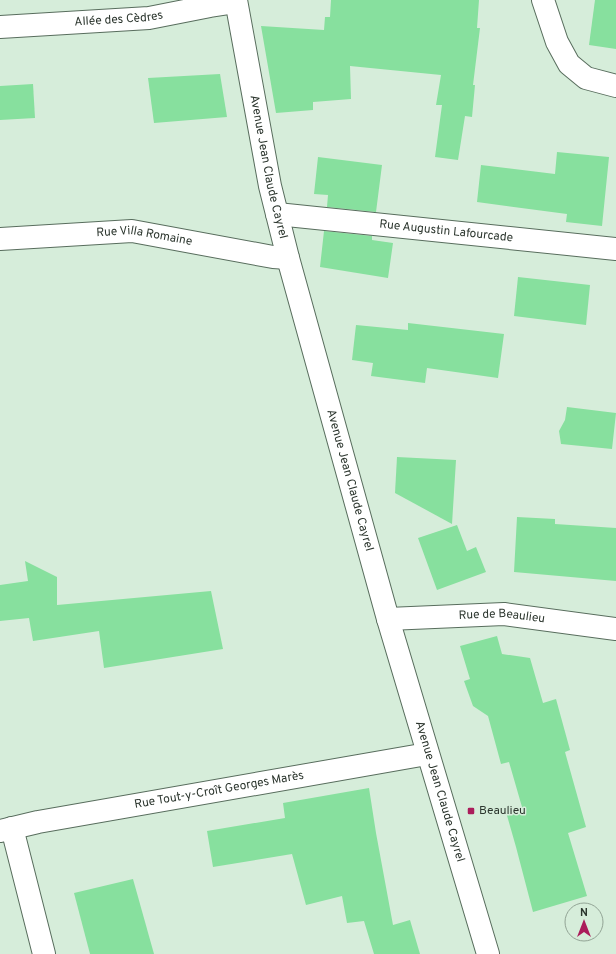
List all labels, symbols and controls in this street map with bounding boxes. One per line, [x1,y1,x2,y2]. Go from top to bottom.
street label: Allée des Cèdres [74,7,165,30]
street label: Avenue Jean Claude Cayrel [246,94,291,241]
street label: Rue Augustin Lafourcade [378,217,514,246]
street label: Rue Villa Romaine [96,223,194,250]
street label: Avenue Jean Claude Cayrel [322,408,377,553]
street label: Rue de Beaulieu [458,606,546,627]
street label: Avenue Jean Claude Cayrel [411,719,468,864]
street label: Rue Tout-y-Croît Georges Marès [133,768,305,813]
place label: Beaulieu [479,803,526,819]
marker: Beaulieu [466,806,476,816]
north arrow [564,902,604,942]
text: N [580,906,588,920]

